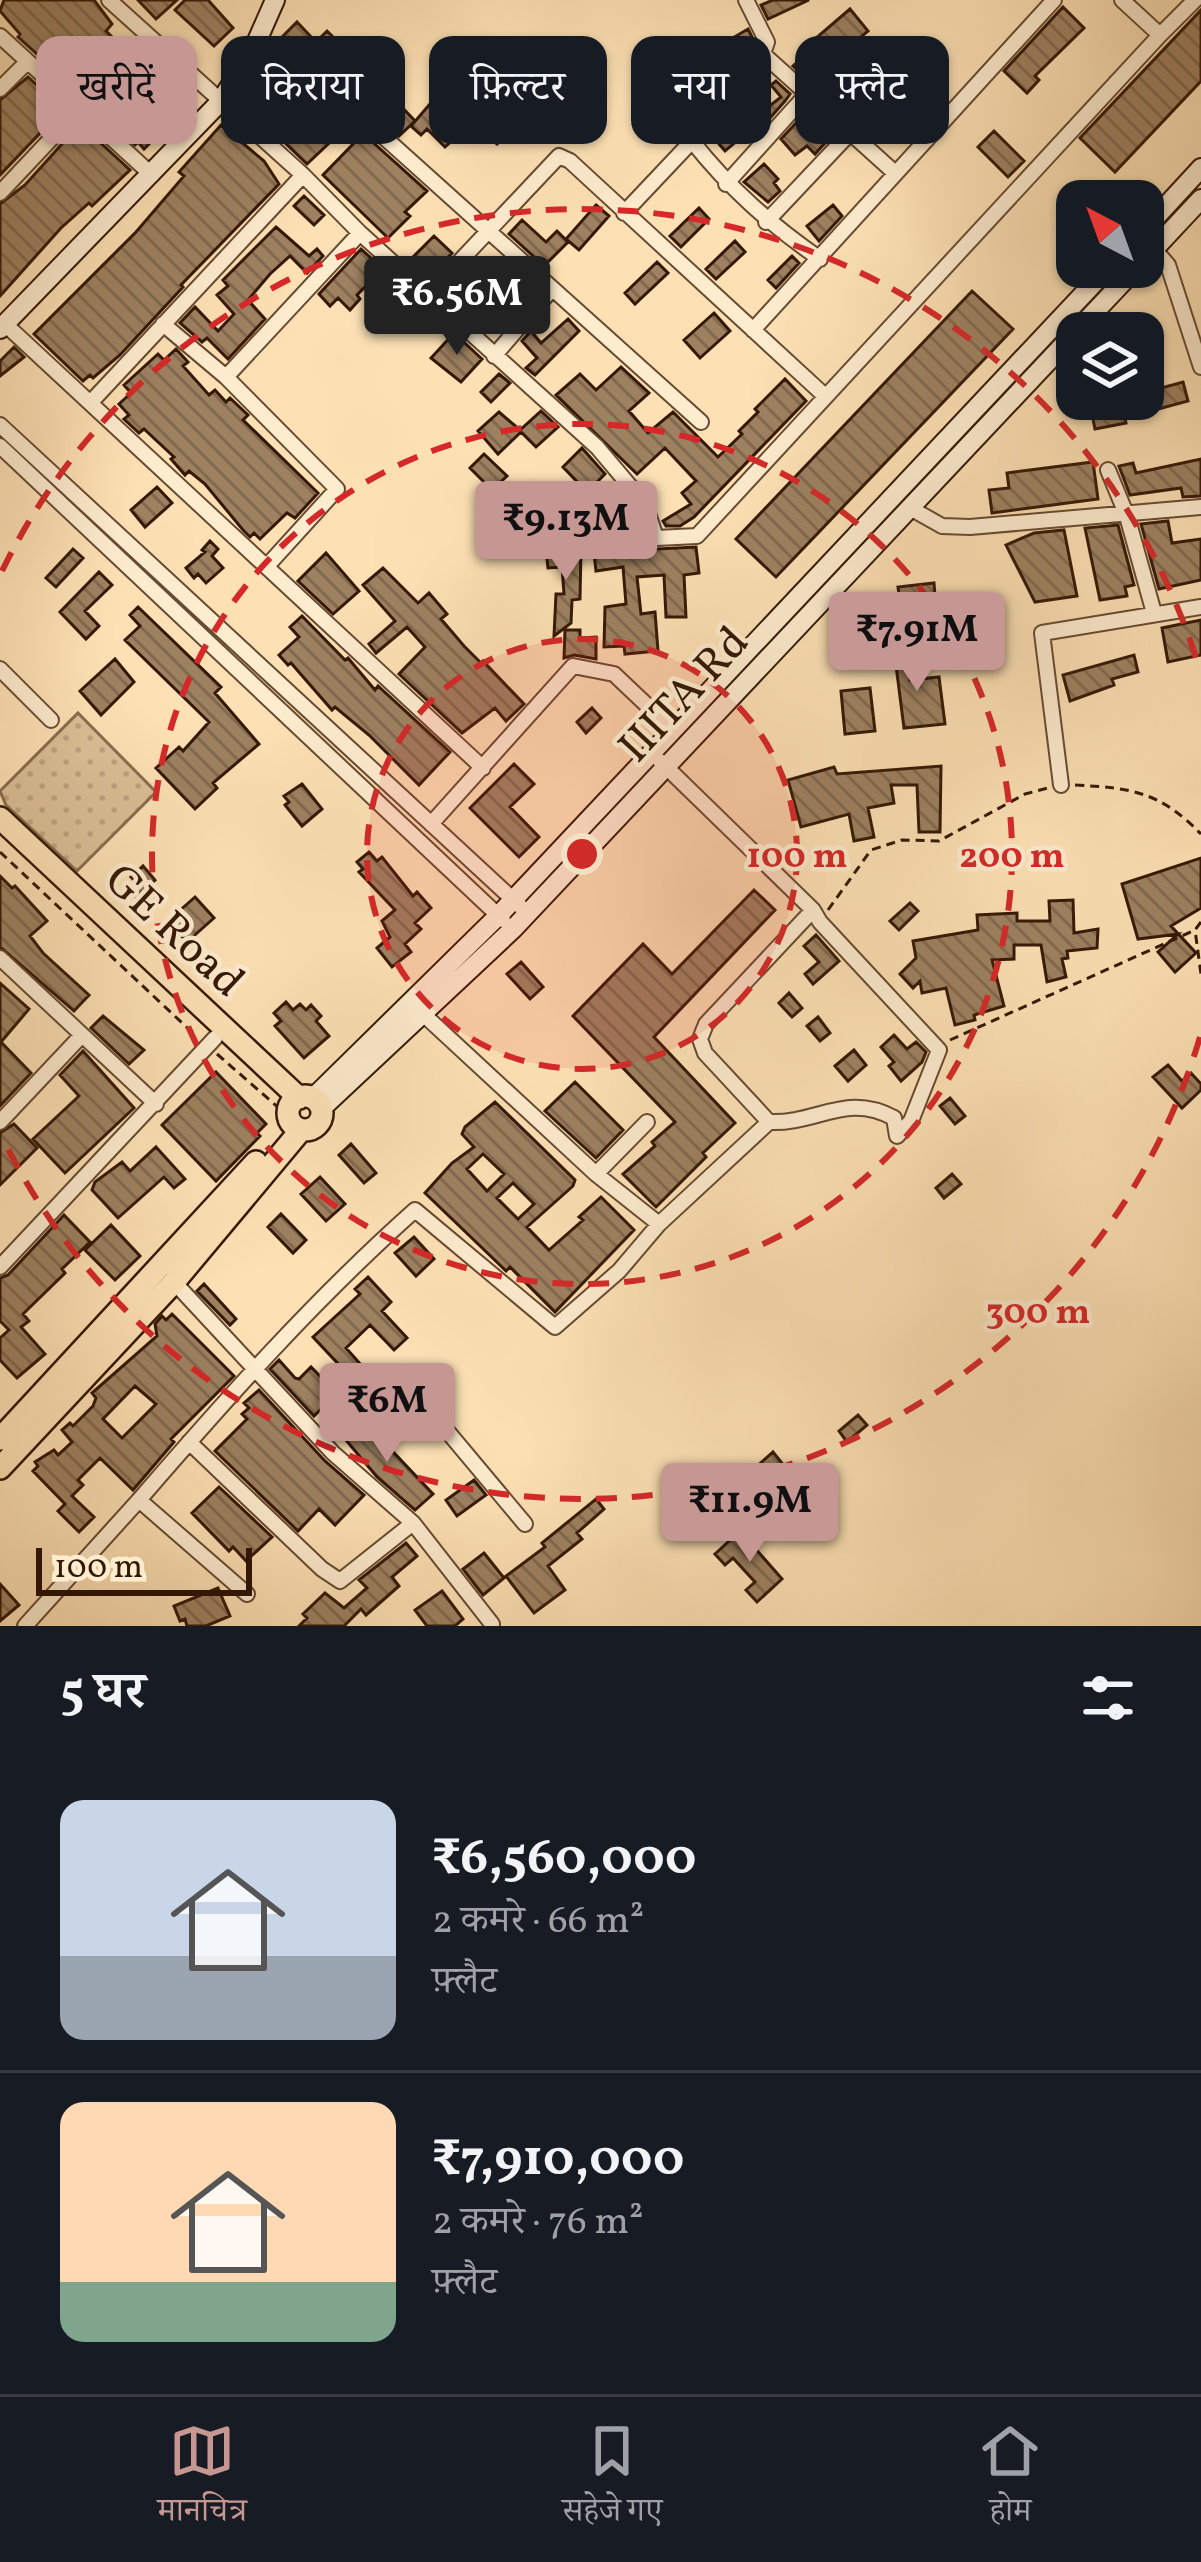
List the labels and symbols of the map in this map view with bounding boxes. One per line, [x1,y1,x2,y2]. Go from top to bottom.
north arrow [1056,180,1164,288]
pin: ₹6.56M [359,256,555,358]
pin: ₹9.13M [468,481,664,583]
pin: ₹7.91M [819,592,1015,694]
street label: IIITA Rd [606,614,765,778]
centre of rings [561,833,603,875]
text: 100 m [746,833,848,883]
text: 200 m [959,833,1065,883]
street label: GE Road [89,851,257,1013]
text: 300 m [986,1289,1090,1339]
pin: ₹6M [329,1363,445,1465]
pin: ₹11.9M [652,1463,848,1565]
scale bar [36,1542,252,1595]

